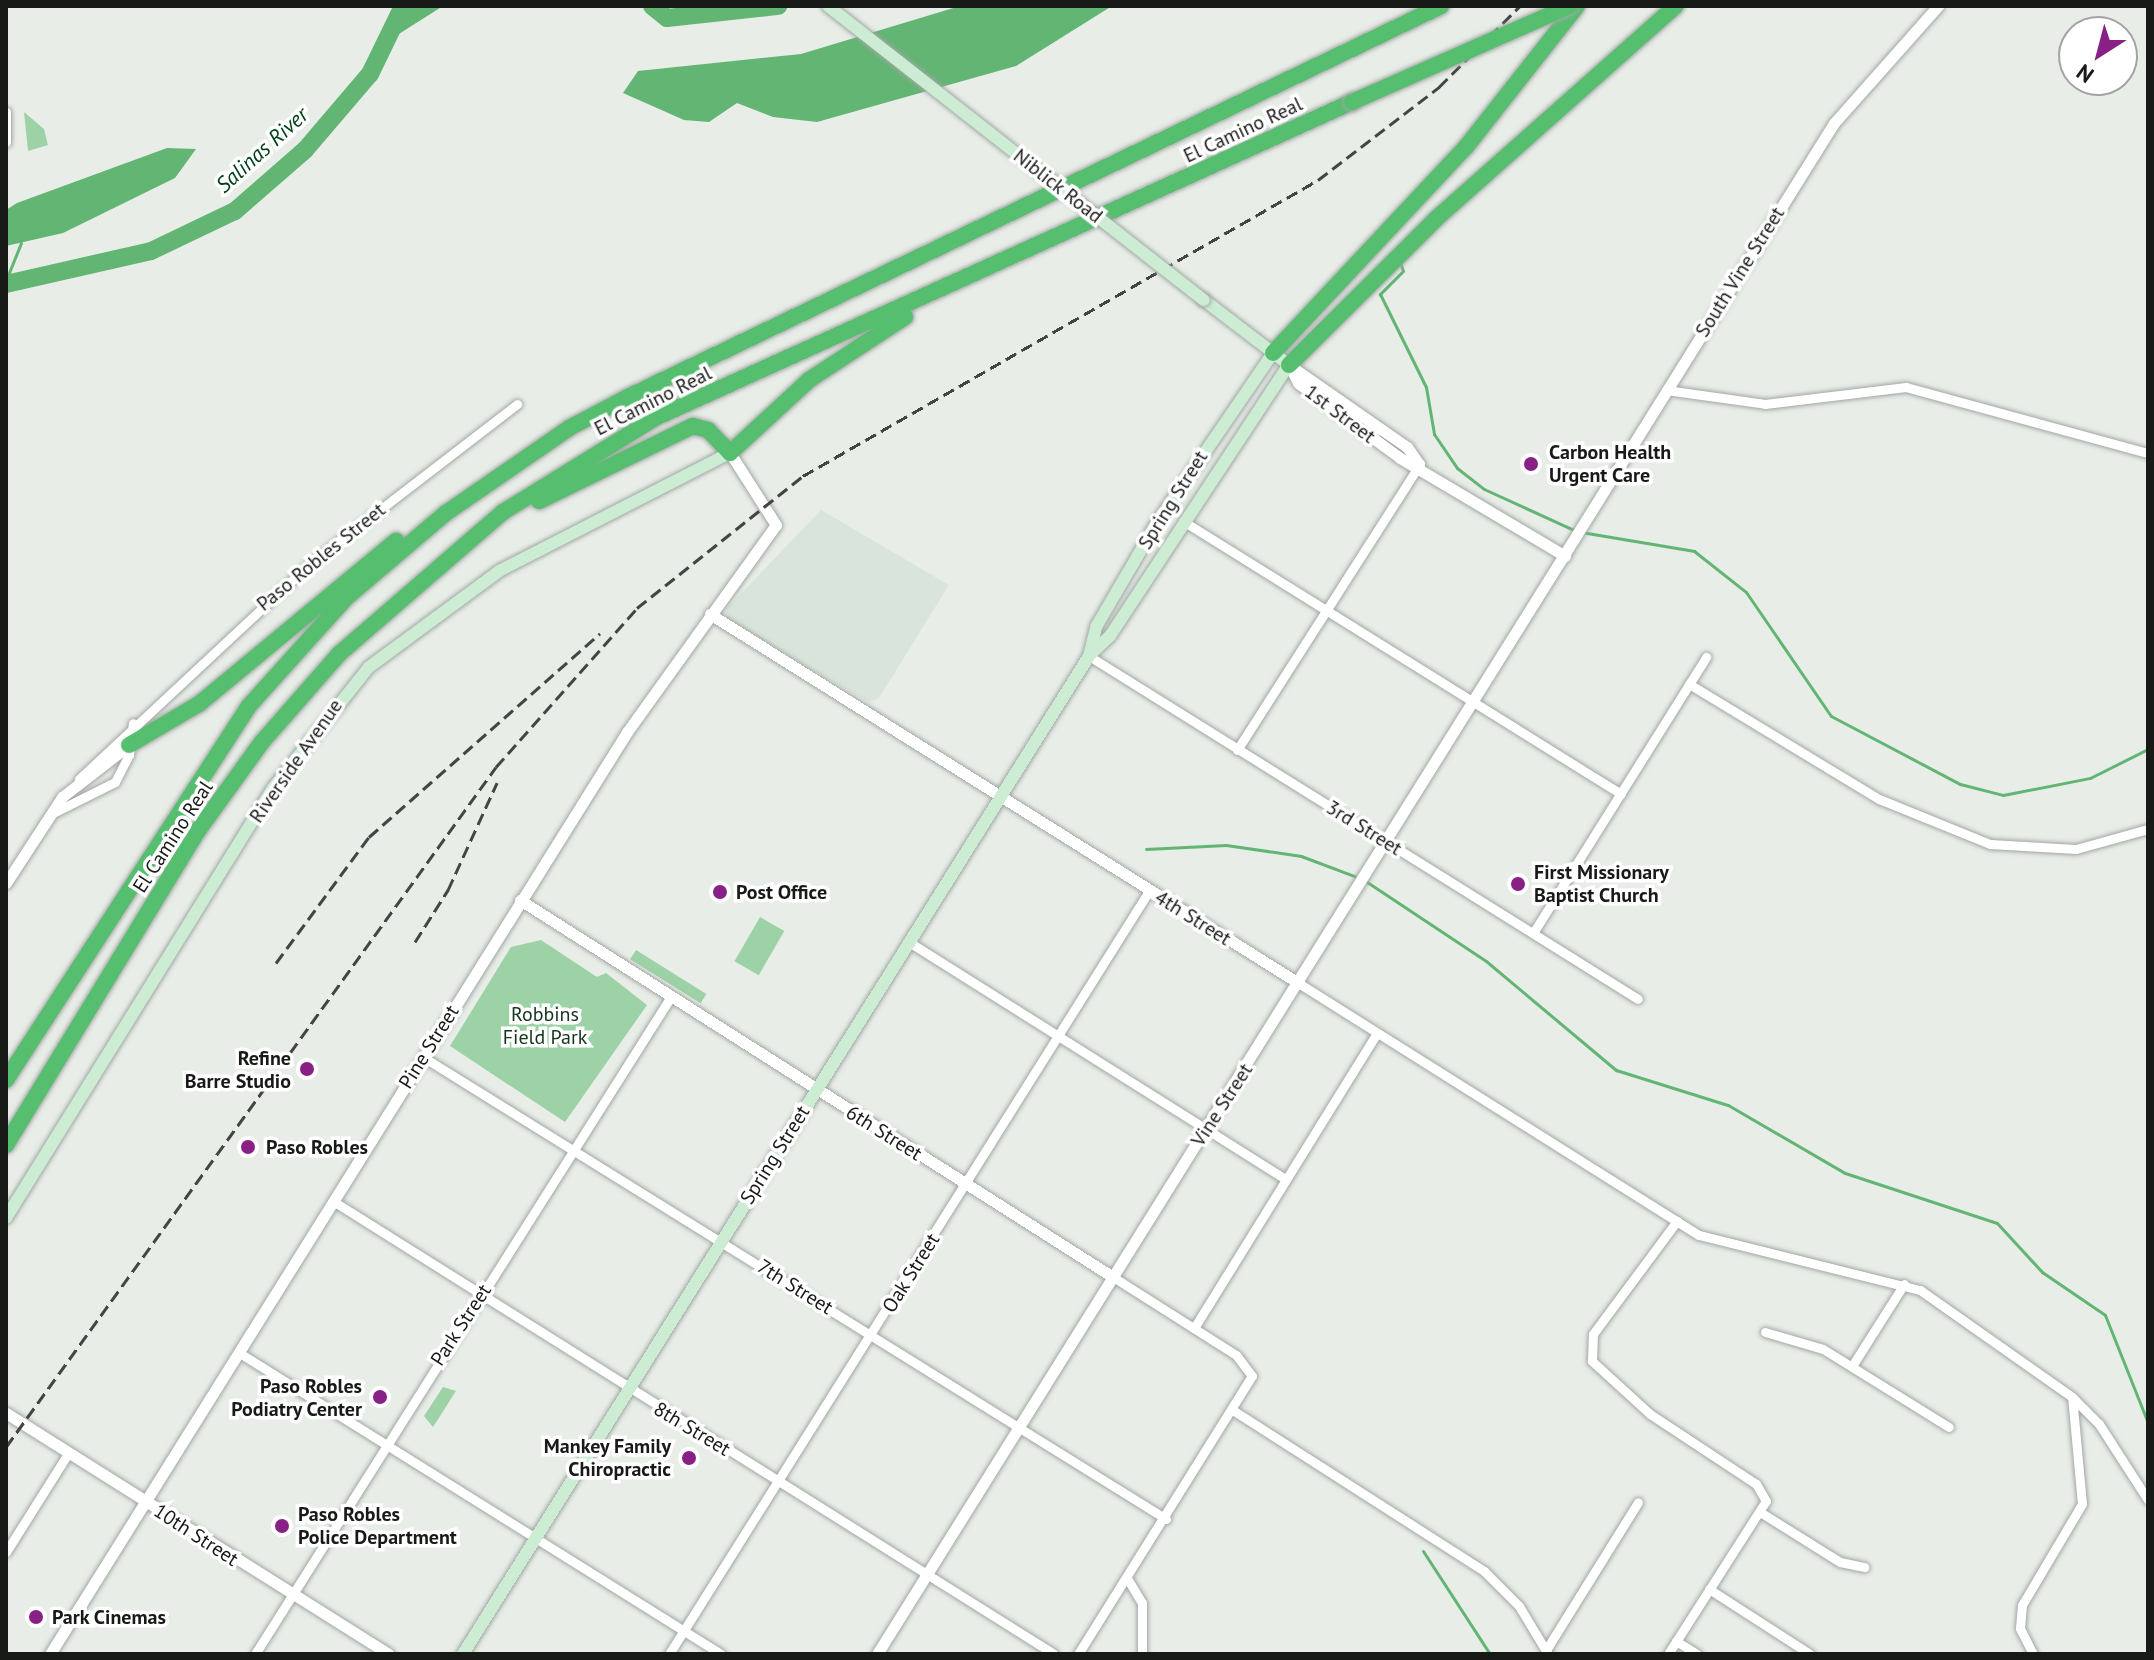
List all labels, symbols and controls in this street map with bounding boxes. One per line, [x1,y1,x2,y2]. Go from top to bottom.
north arrow [2058,16,2138,96]
text: N [2071,58,2099,89]
street label: El Camino Real [1180,92,1306,168]
water label: Salinas River [210,102,314,198]
street label: Niblick Road [1008,144,1108,228]
street label: South Vine Street [1690,202,1790,342]
street label: El Camino Real [590,361,716,441]
street label: 1st Street [1300,380,1380,448]
place label: Carbon Health Urgent Care [1549,440,1671,487]
street label: Spring Street [1133,446,1213,554]
marker: Carbon Health Urgent Care [1520,453,1542,475]
street label: Paso Robles Street [252,498,390,616]
street label: Riverside Avenue [244,694,348,828]
street label: El Camino Real [128,777,218,897]
street label: 3rd Street [1322,795,1406,861]
place label: First Missionary Baptist Church [1534,860,1669,907]
marker: First Missionary Baptist Church [1509,875,1527,893]
place label: Post Office [736,880,827,904]
marker: Post Office [711,883,729,901]
street label: 4th Street [1151,885,1235,951]
street label: Pine Street [394,1001,464,1093]
park label: Robbins Field Park [503,1002,587,1049]
place label: Refine Barre Studio [185,1046,291,1093]
street label: Vine Street [1186,1059,1258,1151]
marker: Refine Barre Studio [298,1060,316,1078]
street label: 6th Street [842,1100,926,1166]
street label: Spring Street [735,1101,815,1209]
place label: Paso Robles [266,1135,368,1159]
marker: Paso Robles [237,1136,259,1158]
street label: Oak Street [877,1229,945,1317]
street label: 7th Street [753,1254,837,1320]
street label: Park Street [426,1279,496,1371]
place label: Paso Robles Podiatry Center [230,1374,362,1421]
marker: Paso Robles Podiatry Center [369,1386,391,1408]
street label: 8th Street [649,1397,735,1461]
place label: Mankey Family Chiropractic [543,1434,671,1481]
marker: Mankey Family Chiropractic [678,1447,700,1469]
street label: 10th Street [149,1499,243,1571]
place label: Paso Robles Police Department [298,1502,457,1549]
marker: Paso Robles Police Department [273,1517,291,1535]
place label: Park Cinemas [52,1605,167,1629]
marker: Park Cinemas [27,1608,45,1626]

